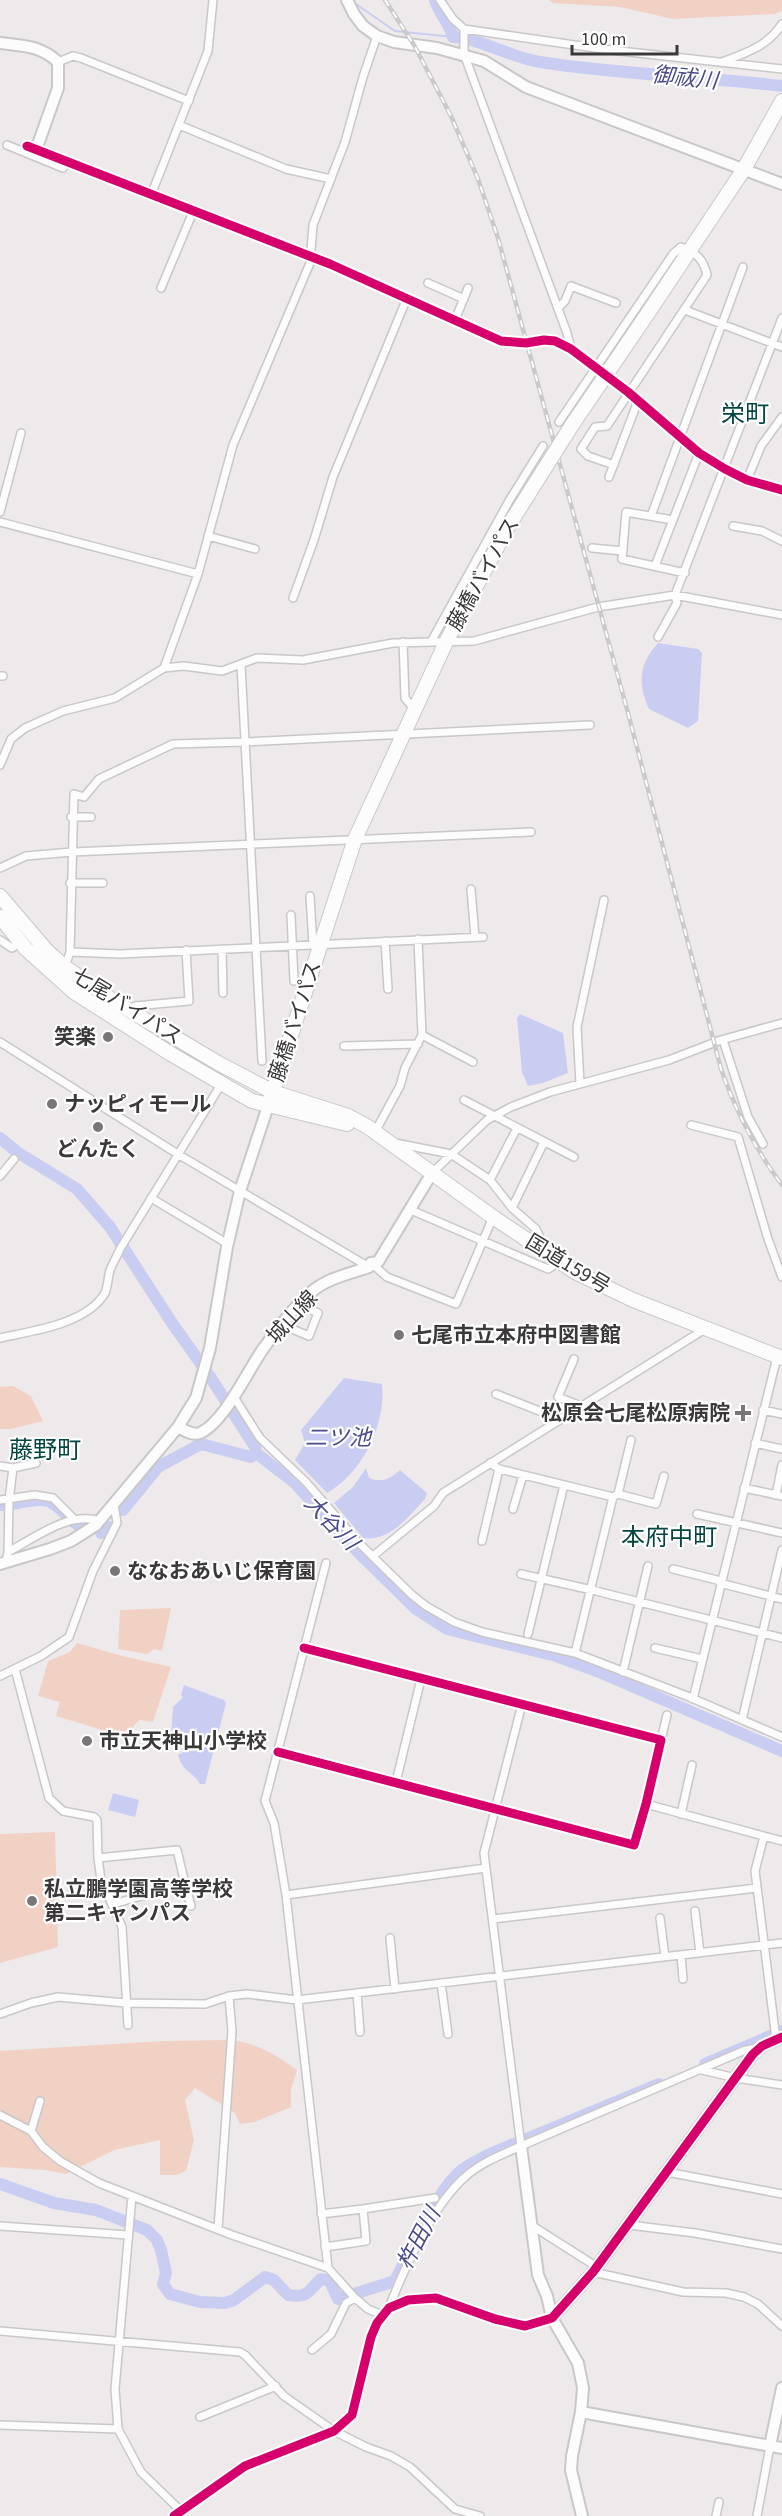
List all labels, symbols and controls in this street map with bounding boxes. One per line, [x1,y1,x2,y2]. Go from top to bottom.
scale bar [572,18,677,56]
text: 100 m [581,27,626,52]
water label: 御祓川 [650,59,721,98]
district label: 栄町 [721,397,769,432]
street label: 藤橋バイパス [439,512,527,636]
street label: 藤橋バイパス [261,957,329,1085]
street label: 七尾バイパス [66,960,188,1052]
place label: 笑楽 [54,1022,96,1052]
marker: 笑楽 [101,1030,115,1044]
place label: ナッピィモール [64,1089,211,1119]
marker: ナッピィモール [45,1097,59,1111]
marker: どんたく [91,1120,105,1134]
place label: どんたく [56,1134,140,1164]
street label: 国道159号 [520,1227,616,1301]
street label: 城山線 [260,1284,324,1350]
place label: 七尾市立本府中図書館 [411,1320,621,1350]
marker: 七尾市立本府中図書館 [392,1328,406,1342]
place label: 松原会七尾松原病院 [541,1398,730,1428]
marker: 松原会七尾松原病院 [734,1404,752,1422]
water label: 二ツ池 [305,1422,373,1454]
district label: 藤野町 [9,1433,81,1468]
water label: 大谷川 [297,1488,367,1559]
district label: 本府中町 [621,1520,717,1555]
place label: ななおあいじ保育園 [127,1556,316,1586]
marker: ななおあいじ保育園 [108,1564,122,1578]
place label: 市立天神山小学校 [99,1726,267,1756]
marker: 市立天神山小学校 [80,1734,94,1748]
place label: 私立鵬学園高等学校 第二キャンパス [44,1874,233,1928]
marker: 私立鵬学園高等学校 第二キャンパス [25,1894,39,1908]
water label: 杵田川 [389,2200,449,2275]

